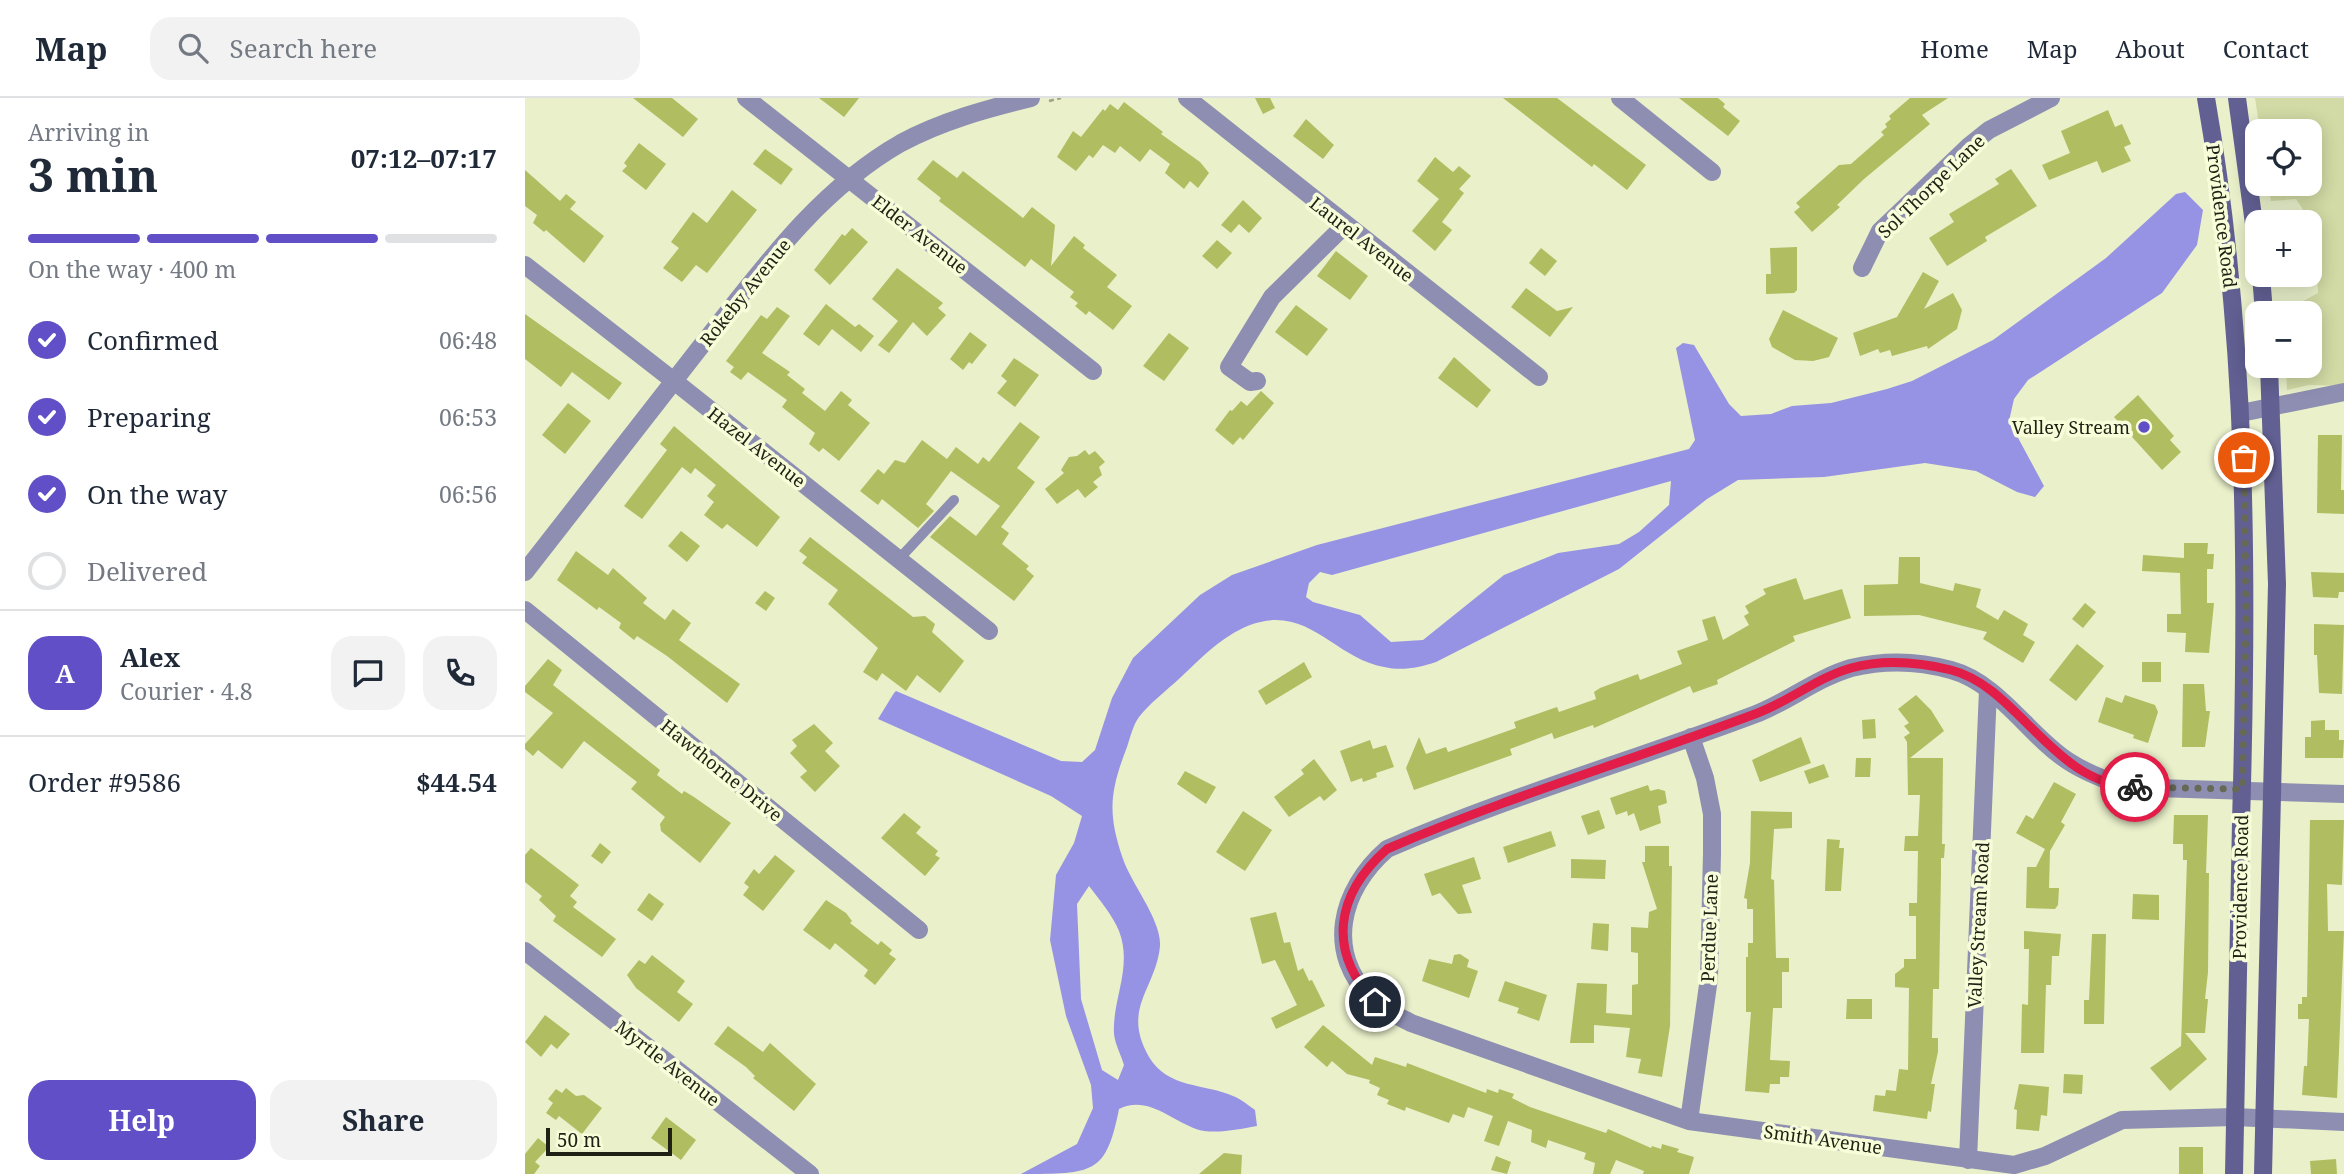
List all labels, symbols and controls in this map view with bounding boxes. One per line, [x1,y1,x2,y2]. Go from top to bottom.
search box [150,17,640,80]
text: Map [35,26,108,71]
icon: search [174,29,212,67]
text: Search here [230,30,377,66]
text: Home [1920,32,1989,65]
text: Map [2027,32,2078,65]
text: About [2116,32,2185,65]
text: Contact [2223,32,2309,65]
text: Arriving in [28,116,149,148]
map controls [2245,119,2322,378]
button: locate [2245,119,2322,196]
street label: Sol Thorpe Lane [1872,129,1990,243]
text: 07:12–07:17 [351,140,497,176]
text: 3 min [28,143,158,205]
street label: Providence Road [2201,143,2243,289]
street label: Elder Avenue [867,189,973,279]
street label: Laurel Avenue [1305,191,1419,287]
button: + [2245,210,2322,287]
street label: Rokeby Avenue [694,233,796,351]
text: On the way · 400 m [28,253,236,285]
button: − [2245,301,2322,378]
icon: check [28,321,66,359]
text: Confirmed [87,322,219,358]
text: 06:48 [439,324,497,356]
icon: check [28,398,66,436]
text: Preparing [87,399,211,435]
text: 06:53 [439,401,497,433]
street label: Hazel Avenue [703,401,811,493]
place label: Valley Stream [2012,415,2130,439]
marker: Valley Stream [2136,419,2152,435]
pin [2214,428,2274,488]
icon: bag [2225,439,2263,477]
icon: check [28,475,66,513]
text: On the way [87,476,227,512]
text: 06:56 [439,478,497,510]
text: Delivered [87,553,207,589]
button: chat [331,636,405,710]
button: phone [423,636,497,710]
text: Alex [120,639,180,675]
text: A [55,655,75,691]
text: Courier · 4.8 [120,675,253,707]
street label: Hawthorne Drive [656,714,788,826]
courier [2100,752,2170,822]
text: Order #9586 [28,764,181,800]
text: $44.54 [416,764,497,800]
icon: bike [2116,768,2154,806]
street label: Providence Road [2227,814,2253,960]
street label: Valley Stream Road [1962,841,1994,1009]
street label: Perdue Lane [1695,873,1723,983]
pin [1345,972,1405,1032]
icon: home [1356,983,1394,1021]
street label: Myrtle Avenue [611,1015,725,1111]
button: Help [28,1080,256,1160]
button: Share [270,1080,497,1160]
street label: Smith Avenue [1762,1119,1884,1159]
scale bar [546,1125,672,1157]
text: 50 m [557,1127,601,1153]

